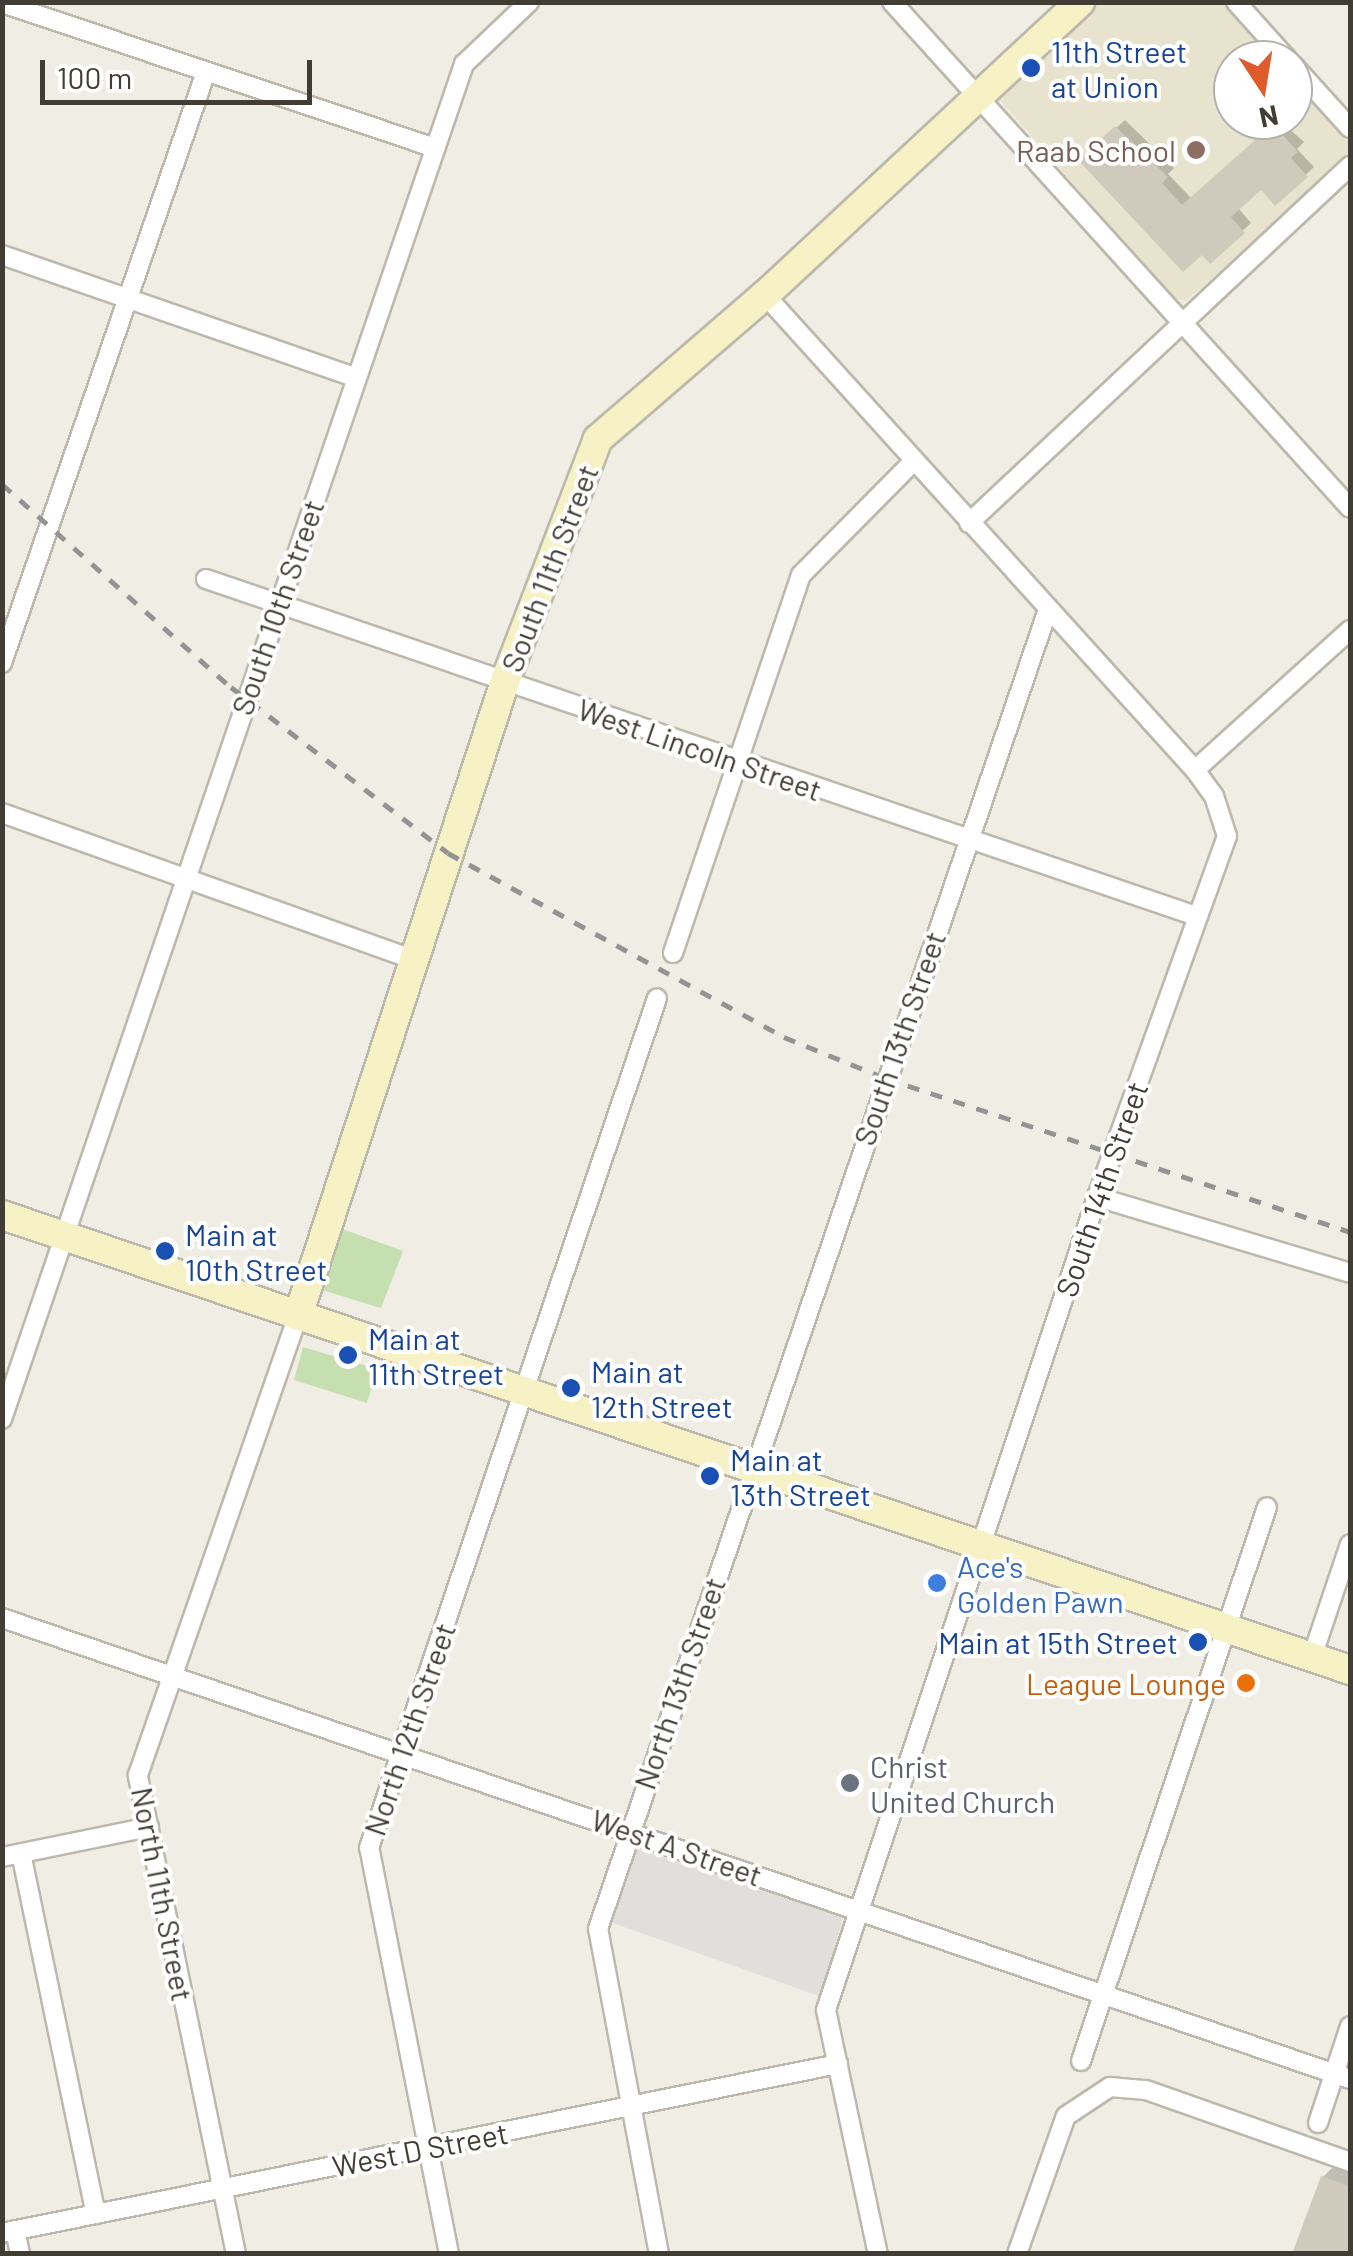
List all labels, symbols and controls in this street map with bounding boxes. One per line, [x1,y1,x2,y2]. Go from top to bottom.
place label: 11th Street at Union [1051,33,1187,104]
scale bar [45,40,318,102]
north arrow [1213,40,1313,140]
marker: 11th Street at Union [1020,57,1042,79]
text: 100 m [57,59,132,95]
text: N [1256,99,1281,136]
place label: Raab School [1016,132,1176,168]
marker: Raab School [1185,139,1207,161]
street label: South 11th Street [493,459,605,677]
street label: South 10th Street [223,495,331,719]
street label: West Lincoln Street [573,690,827,808]
street label: South 13th Street [846,926,952,1150]
street label: South 14th Street [1047,1077,1155,1301]
place label: Main at 10th Street [185,1216,327,1286]
marker: Main at 10th Street [154,1240,176,1262]
place label: Main at 11th Street [368,1320,504,1390]
marker: Main at 11th Street [337,1344,359,1366]
place label: Main at 12th Street [591,1353,733,1424]
marker: Main at 12th Street [560,1377,582,1399]
place label: Main at 13th Street [730,1441,871,1512]
marker: Main at 13th Street [699,1465,721,1487]
place label: Ace's Golden Pawn [957,1548,1124,1618]
street label: North 13th Street [626,1572,732,1794]
marker: Ace's Golden Pawn [926,1572,948,1594]
street label: North 12th Street [356,1618,462,1840]
place label: Main at 15th Street [938,1624,1178,1660]
marker: Main at 15th Street [1187,1631,1209,1653]
place label: League Lounge [1026,1665,1226,1701]
marker: League Lounge [1235,1672,1257,1694]
place label: Christ United Church [870,1748,1055,1818]
marker: Christ United Church [839,1772,861,1794]
street label: North 11th Street [125,1784,201,2004]
street label: West A Street [587,1801,767,1893]
street label: West D Street [329,2114,511,2184]

